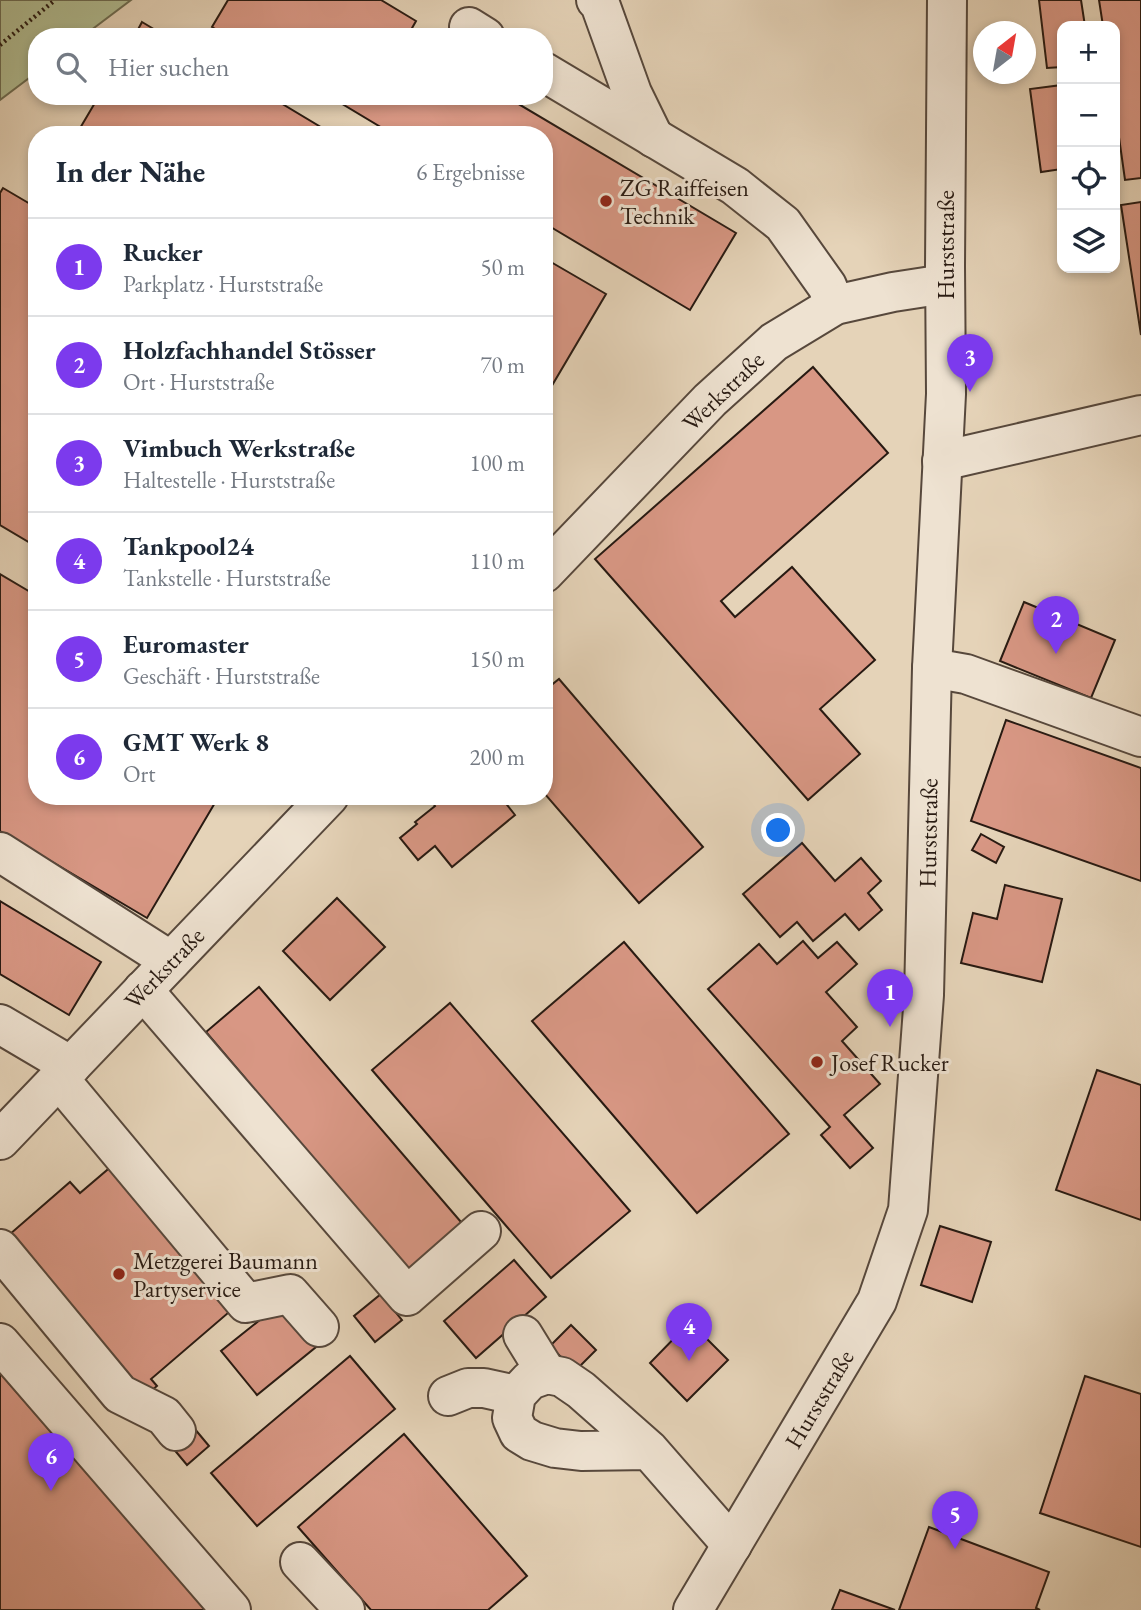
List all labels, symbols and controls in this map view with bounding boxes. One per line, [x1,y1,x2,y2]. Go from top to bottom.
north arrow [973,21,1036,84]
map controls [1057,21,1120,273]
button: + [1057,21,1120,84]
search box [28,28,553,105]
icon: search [52,48,90,86]
text: Hier suchen [108,50,229,84]
button: − [1057,84,1120,147]
button: locate [1057,147,1120,210]
text: In der Nähe [56,152,205,191]
text: 6 Ergebnisse [416,157,525,187]
place label: ZG Raiffeisen Technik [620,172,749,231]
street label: Hurststraße [930,190,961,300]
marker: ZG Raiffeisen Technik [598,193,614,209]
button: layers [1057,210,1120,273]
text: Rucker [123,235,202,269]
text: 1 [73,252,85,282]
text: 50 m [480,252,525,282]
text: Parkplatz · Hurststraße [123,269,323,299]
text: Holzfachhandel Stösser [123,333,376,367]
pin: 3 [947,334,993,392]
street label: Werkstraße [675,344,771,438]
text: 2 [73,350,85,380]
text: 70 m [480,350,525,380]
text: Ort · Hurststraße [123,367,274,397]
text: Vimbuch Werkstraße [123,431,355,465]
text: 3 [73,448,85,478]
text: 100 m [469,448,525,478]
text: Haltestelle · Hurststraße [123,465,335,495]
text: Tankpool24 [123,529,254,563]
text: 4 [73,546,85,576]
text: 110 m [469,546,525,576]
text: Tankstelle · Hurststraße [123,563,331,593]
pin: 2 [1033,596,1079,654]
text: Euromaster [123,627,249,661]
text: 5 [73,644,85,674]
text: 150 m [469,644,525,674]
text: Geschäft · Hurststraße [123,661,320,691]
text: GMT Werk 8 [123,725,269,759]
text: 6 [73,742,85,772]
text: 200 m [469,742,525,772]
text: Ort [123,759,155,789]
street label: Hurststraße [912,778,944,888]
your location [761,813,795,847]
street label: Werkstraße [117,920,211,1016]
pin: 1 [867,969,913,1027]
place label: Josef Rucker [829,1047,949,1078]
marker: Josef Rucker [809,1054,825,1070]
place label: Metzgerei Baumann Partyservice [133,1245,318,1304]
marker: Metzgerei Baumann Partyservice [111,1266,127,1282]
pin: 4 [666,1303,712,1361]
street label: Hurststraße [777,1344,861,1454]
pin: 6 [28,1433,74,1491]
pin: 5 [932,1491,978,1549]

